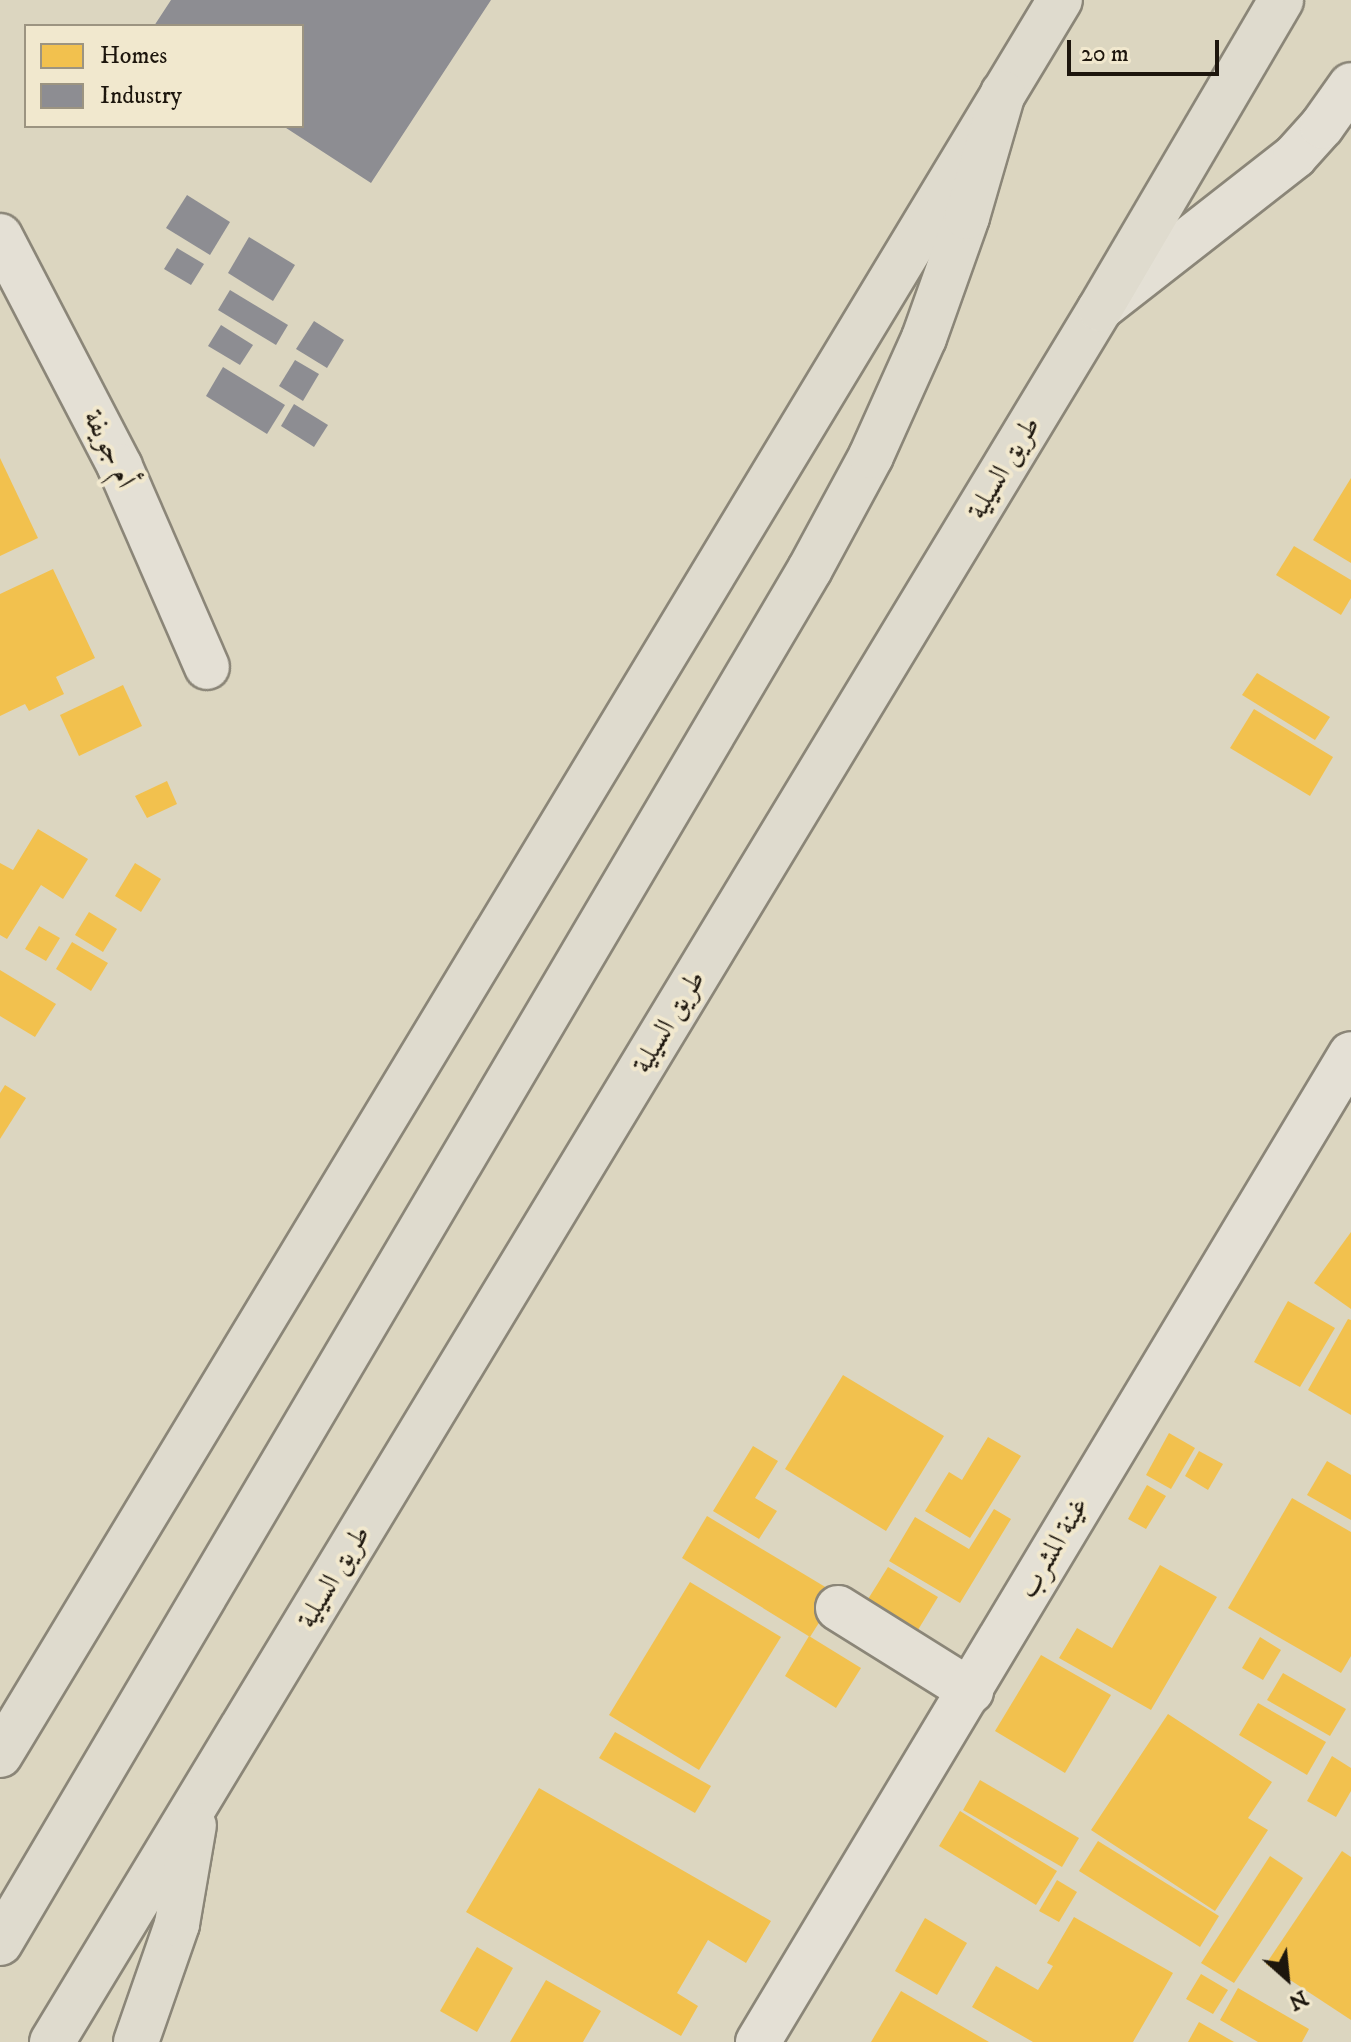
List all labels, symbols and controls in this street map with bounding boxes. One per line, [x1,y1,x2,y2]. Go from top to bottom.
legend [24,24,304,128]
scale bar [1071,24,1223,74]
text: 20 m [1081,39,1129,69]
text: Homes [100,41,167,71]
text: Industry [100,81,182,111]
street label: أم جويفة [76,404,142,494]
street label: طريق السيلية [960,411,1048,525]
street label: طريق السيلية [625,965,713,1079]
street label: غينة المشرب [1012,1491,1096,1605]
street label: طريق السيلية [290,1520,378,1634]
north arrow [1247,1938,1327,2018]
text: N [1284,1984,1312,2016]

